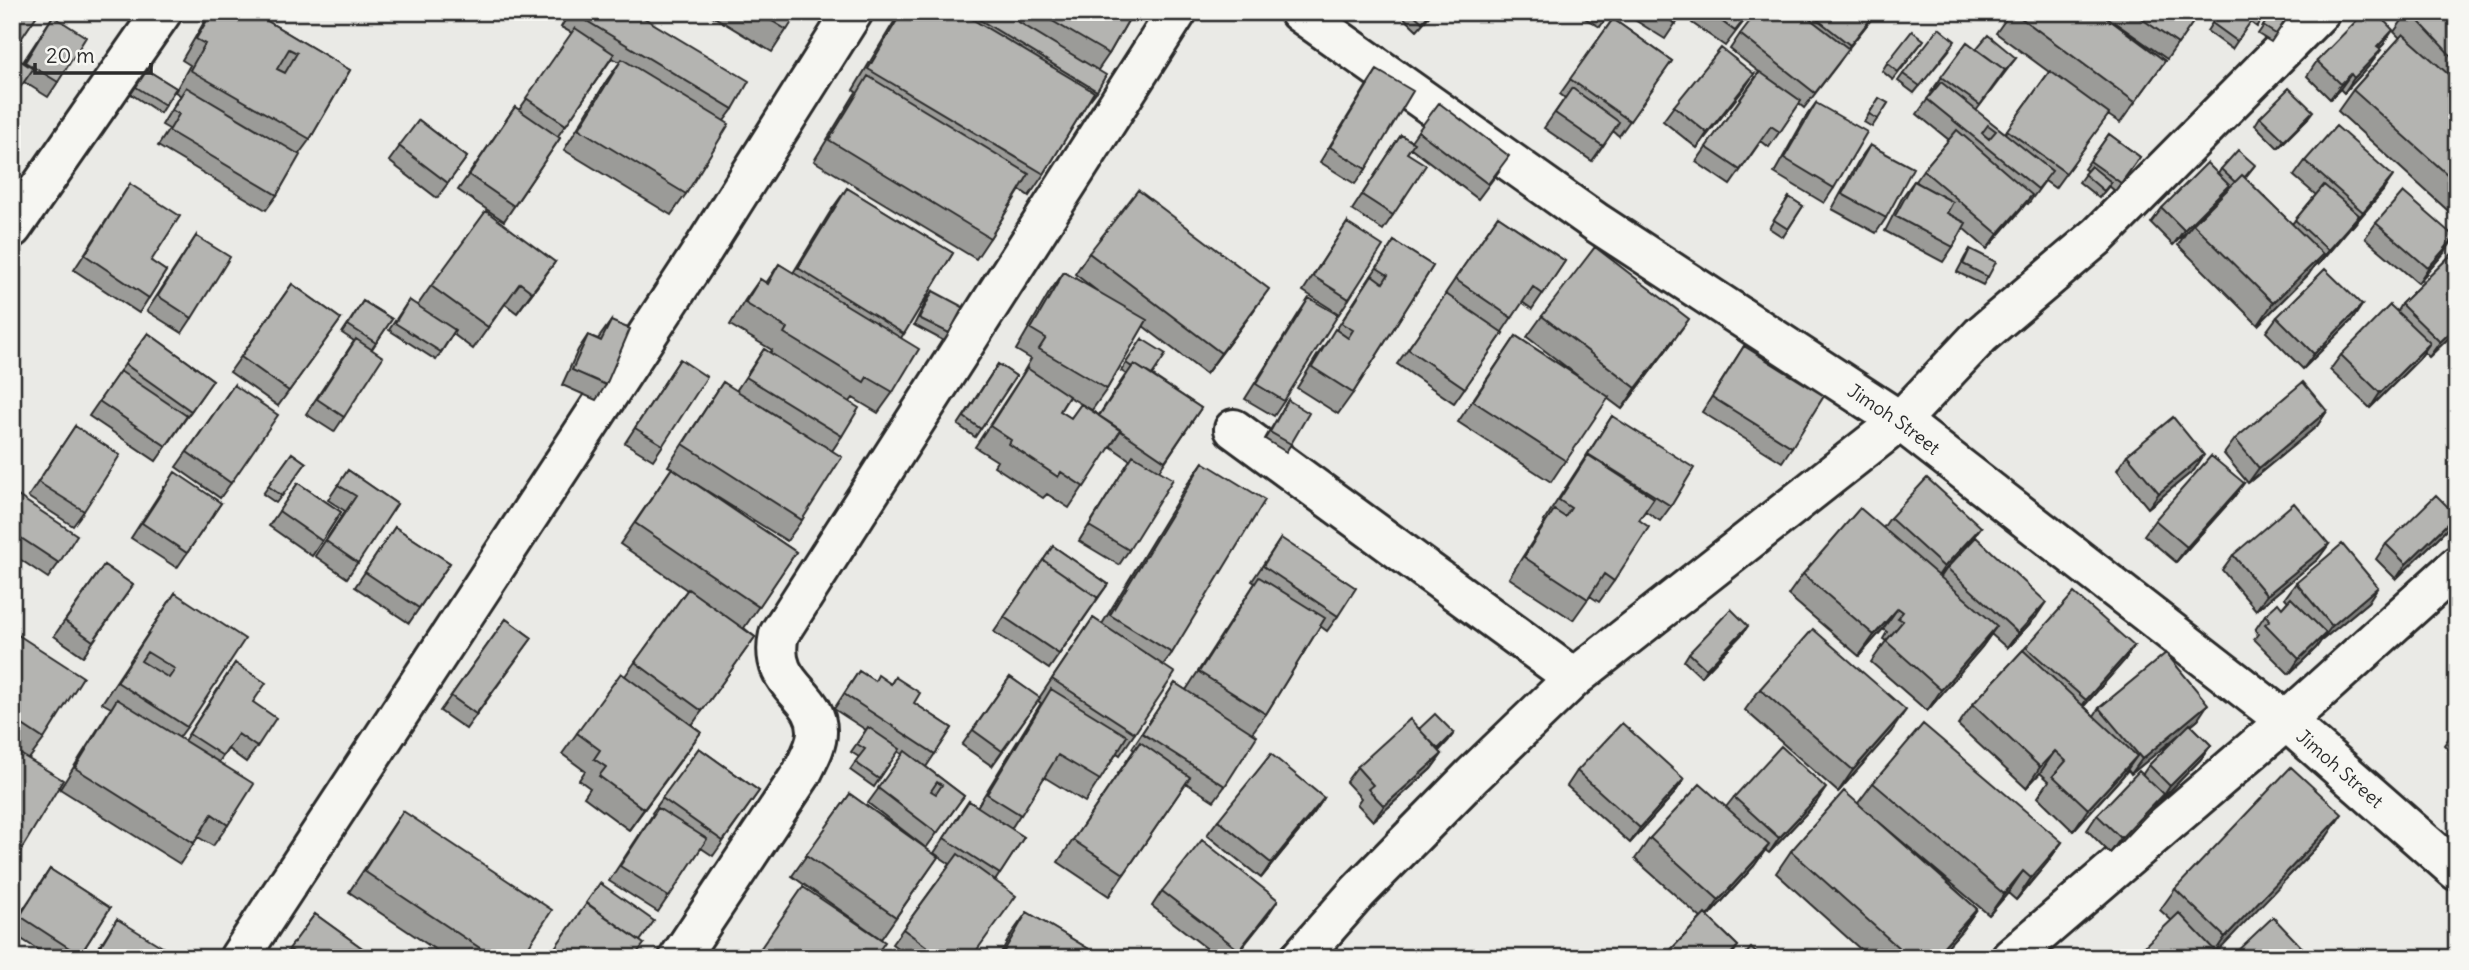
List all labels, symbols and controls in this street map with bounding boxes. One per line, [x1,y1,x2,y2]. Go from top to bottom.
scale bar [35,32,150,76]
text: 20 m [46,42,95,69]
street label: Jimoh Street [1843,378,1945,460]
street label: Jimoh Street [2292,724,2389,813]

